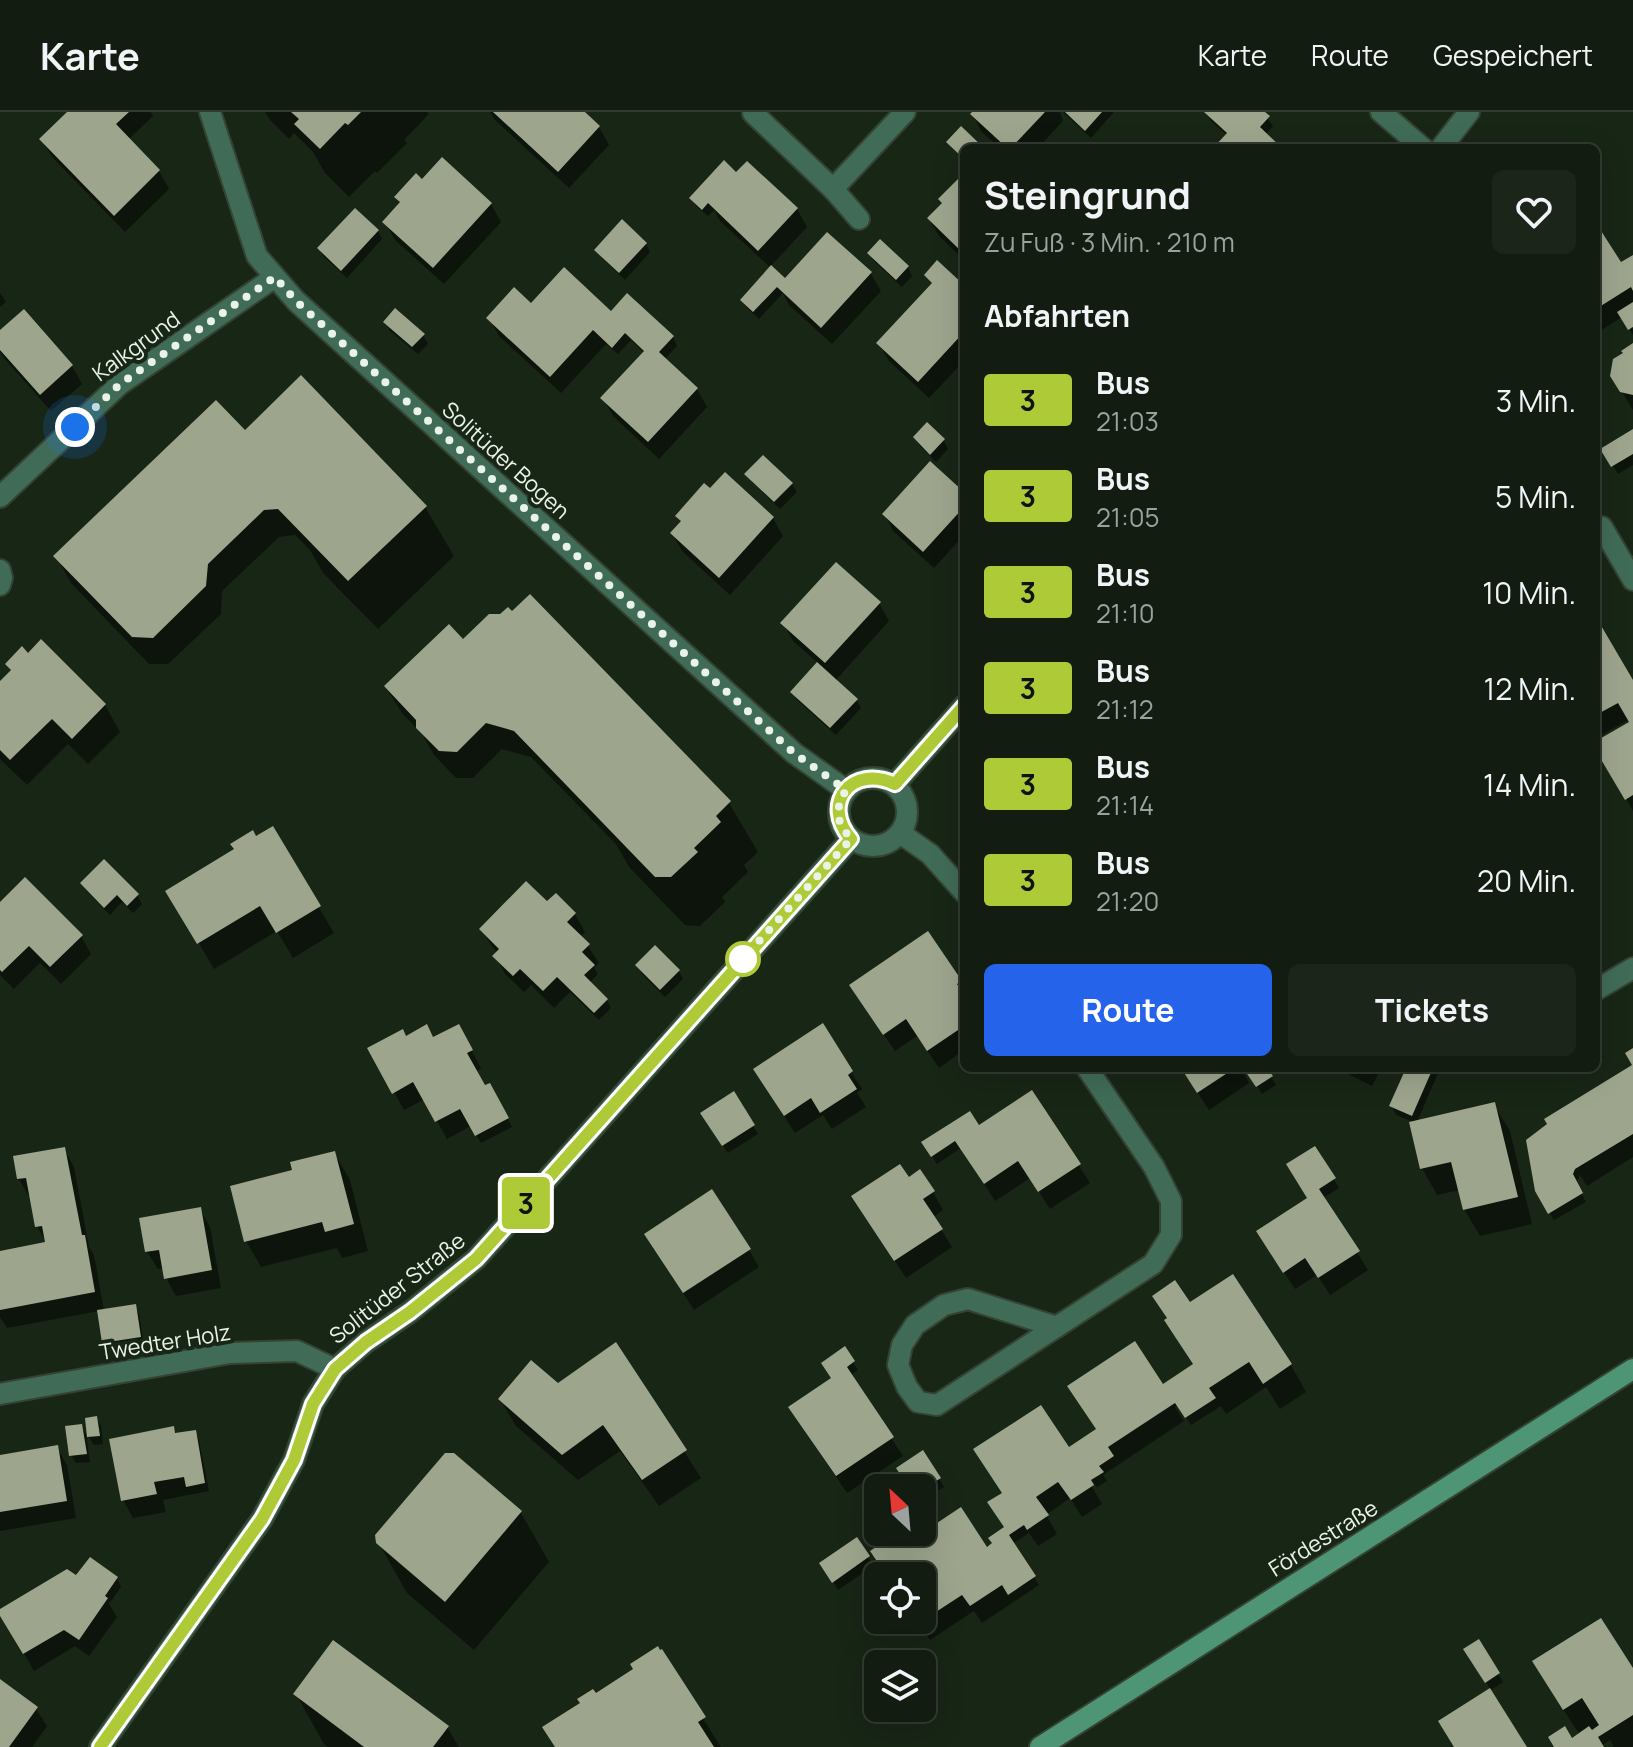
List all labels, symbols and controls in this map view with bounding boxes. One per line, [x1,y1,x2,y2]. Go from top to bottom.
text: Karte [40,29,140,81]
text: Karte [1198,36,1267,74]
text: Route [1311,36,1389,74]
text: Gespeichert [1433,36,1593,74]
text: Steingrund [984,168,1191,220]
button: heart [1492,170,1576,254]
text: Zu Fuß · 3 Min. · 210 m [984,224,1235,260]
text: Abfahrten [984,295,1130,336]
street label: Kalkgrund [86,304,186,388]
text: Bus [1096,362,1150,403]
text: 3 Min. [1496,380,1576,421]
text: 3 [1020,381,1036,419]
street label: Solitüder Bogen [436,395,576,525]
text: 21:03 [1096,403,1159,439]
your location [55,407,95,447]
text: Bus [1096,458,1150,499]
text: 5 Min. [1495,476,1576,517]
text: 3 [1020,477,1036,515]
text: 21:05 [1096,499,1160,535]
text: Bus [1096,554,1150,595]
text: 10 Min. [1482,572,1576,613]
text: 3 [1020,573,1036,611]
text: 21:10 [1096,595,1155,631]
text: Bus [1096,650,1150,691]
text: 12 Min. [1484,668,1576,709]
text: 3 [1020,669,1036,707]
text: 21:12 [1096,691,1154,727]
text: Bus [1096,746,1150,787]
text: 14 Min. [1483,764,1576,805]
text: 3 [1020,765,1036,803]
text: 21:14 [1096,787,1154,823]
text: Bus [1096,842,1150,883]
text: 20 Min. [1477,860,1576,901]
text: 3 [1020,861,1036,899]
text: 21:20 [1096,883,1159,919]
unlabelled marker [726,942,760,976]
button: Route [984,964,1272,1056]
button: Tickets [1288,964,1576,1056]
line badge: 3 [500,1177,552,1229]
text: 3 [518,1184,534,1222]
street label: Solitüder Straße [323,1225,471,1351]
street label: Twedter Holz [97,1317,233,1367]
north arrow [864,1474,936,1546]
map controls [864,1474,936,1722]
street label: Fördestraße [1263,1492,1383,1583]
button: locate [864,1562,936,1634]
button: layers [864,1650,936,1722]

